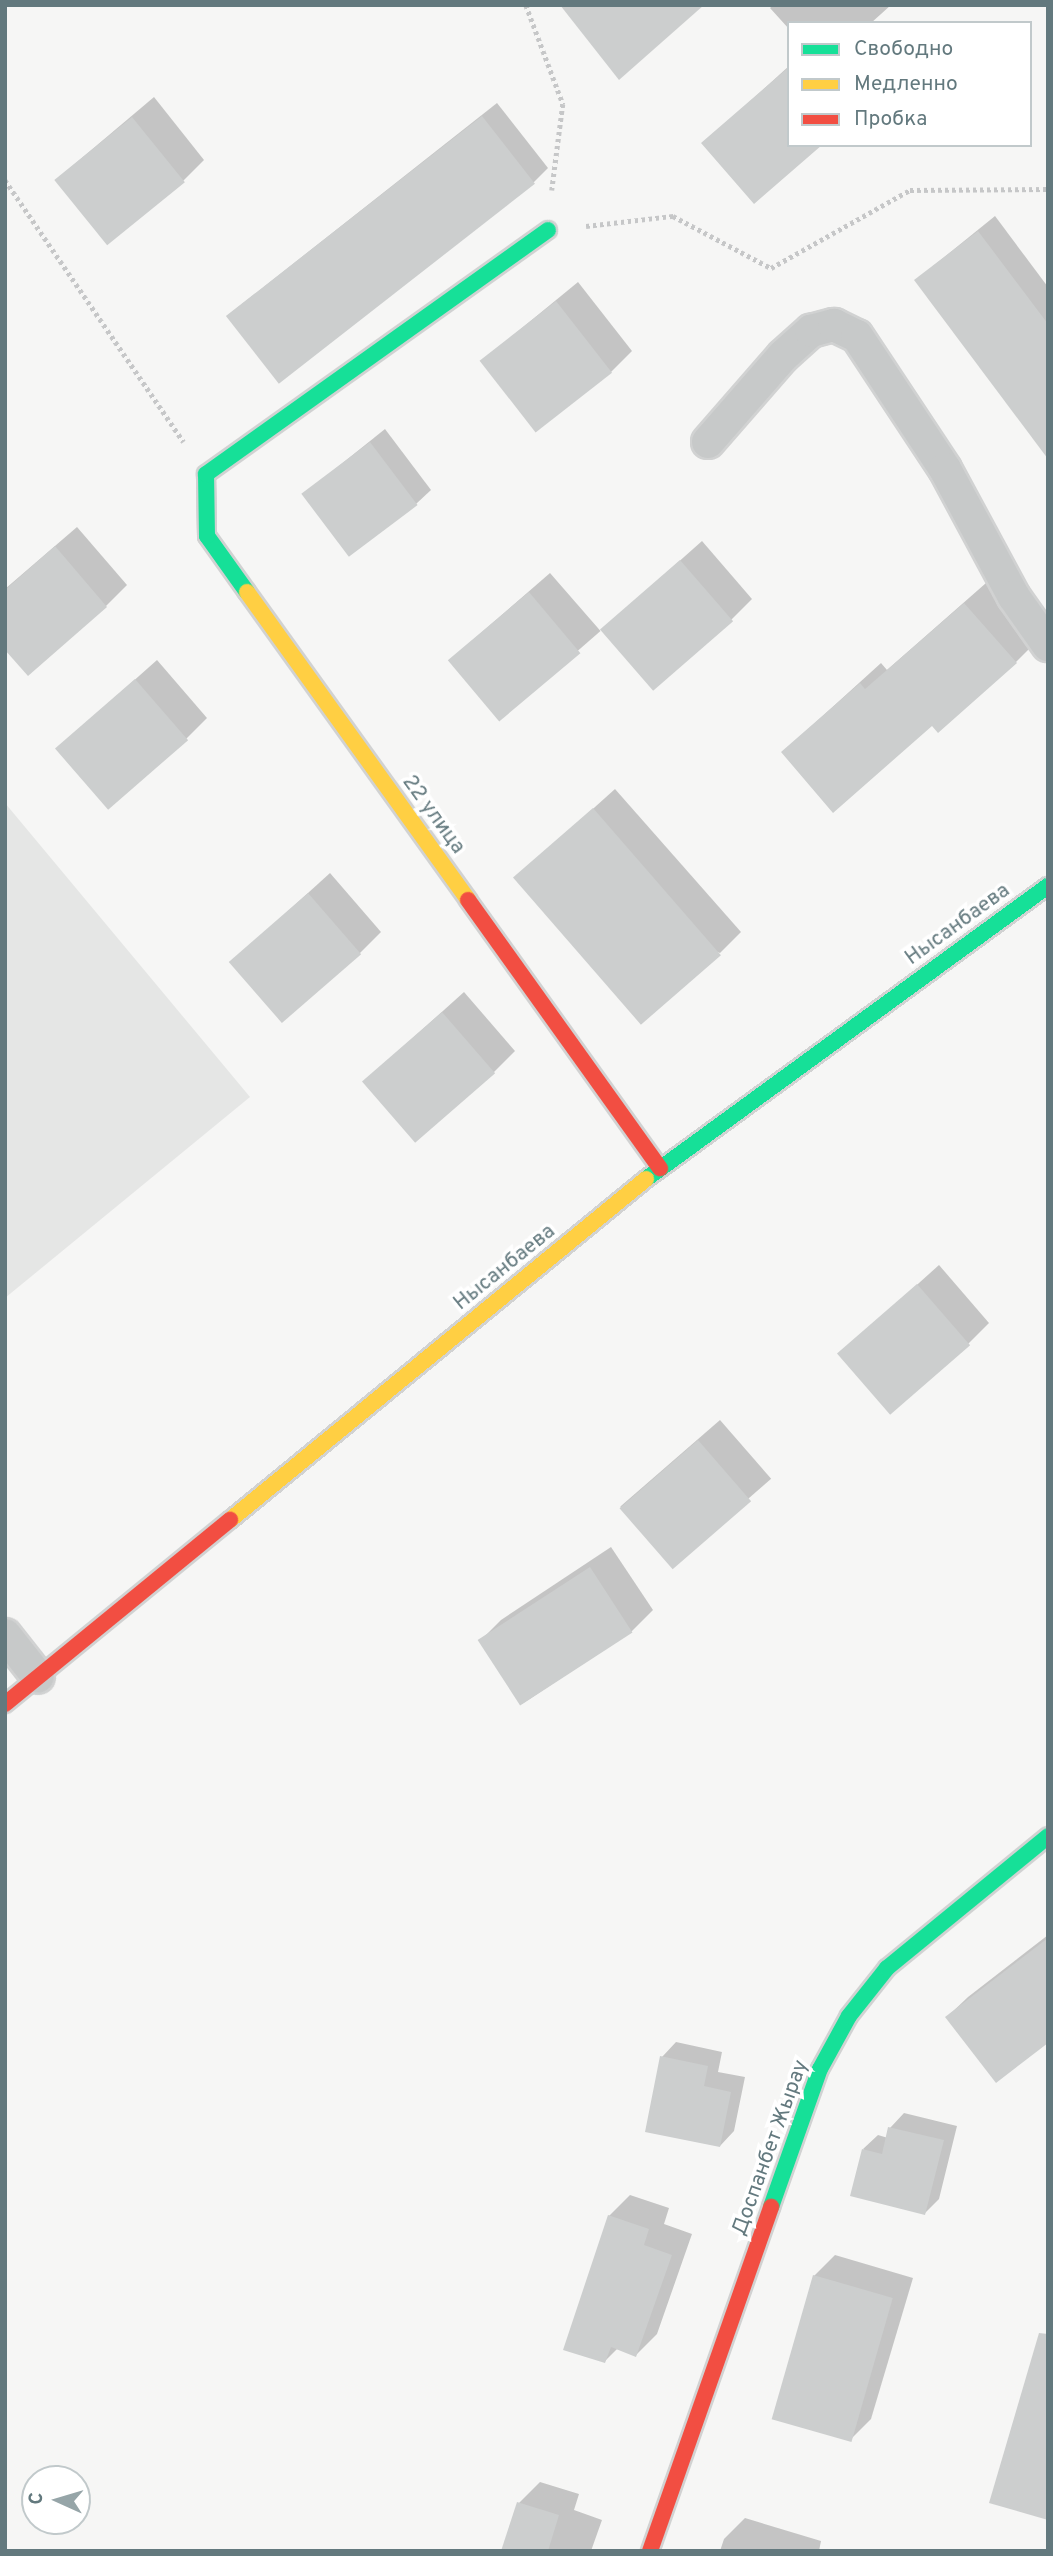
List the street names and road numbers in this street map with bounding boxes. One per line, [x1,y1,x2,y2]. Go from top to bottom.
street label: 22 улица [396,771,470,859]
street label: Нысанбаева [901,879,1015,971]
street label: Нысанбаева [449,1219,561,1317]
street label: Доспанбет Жырау [727,2057,815,2239]

